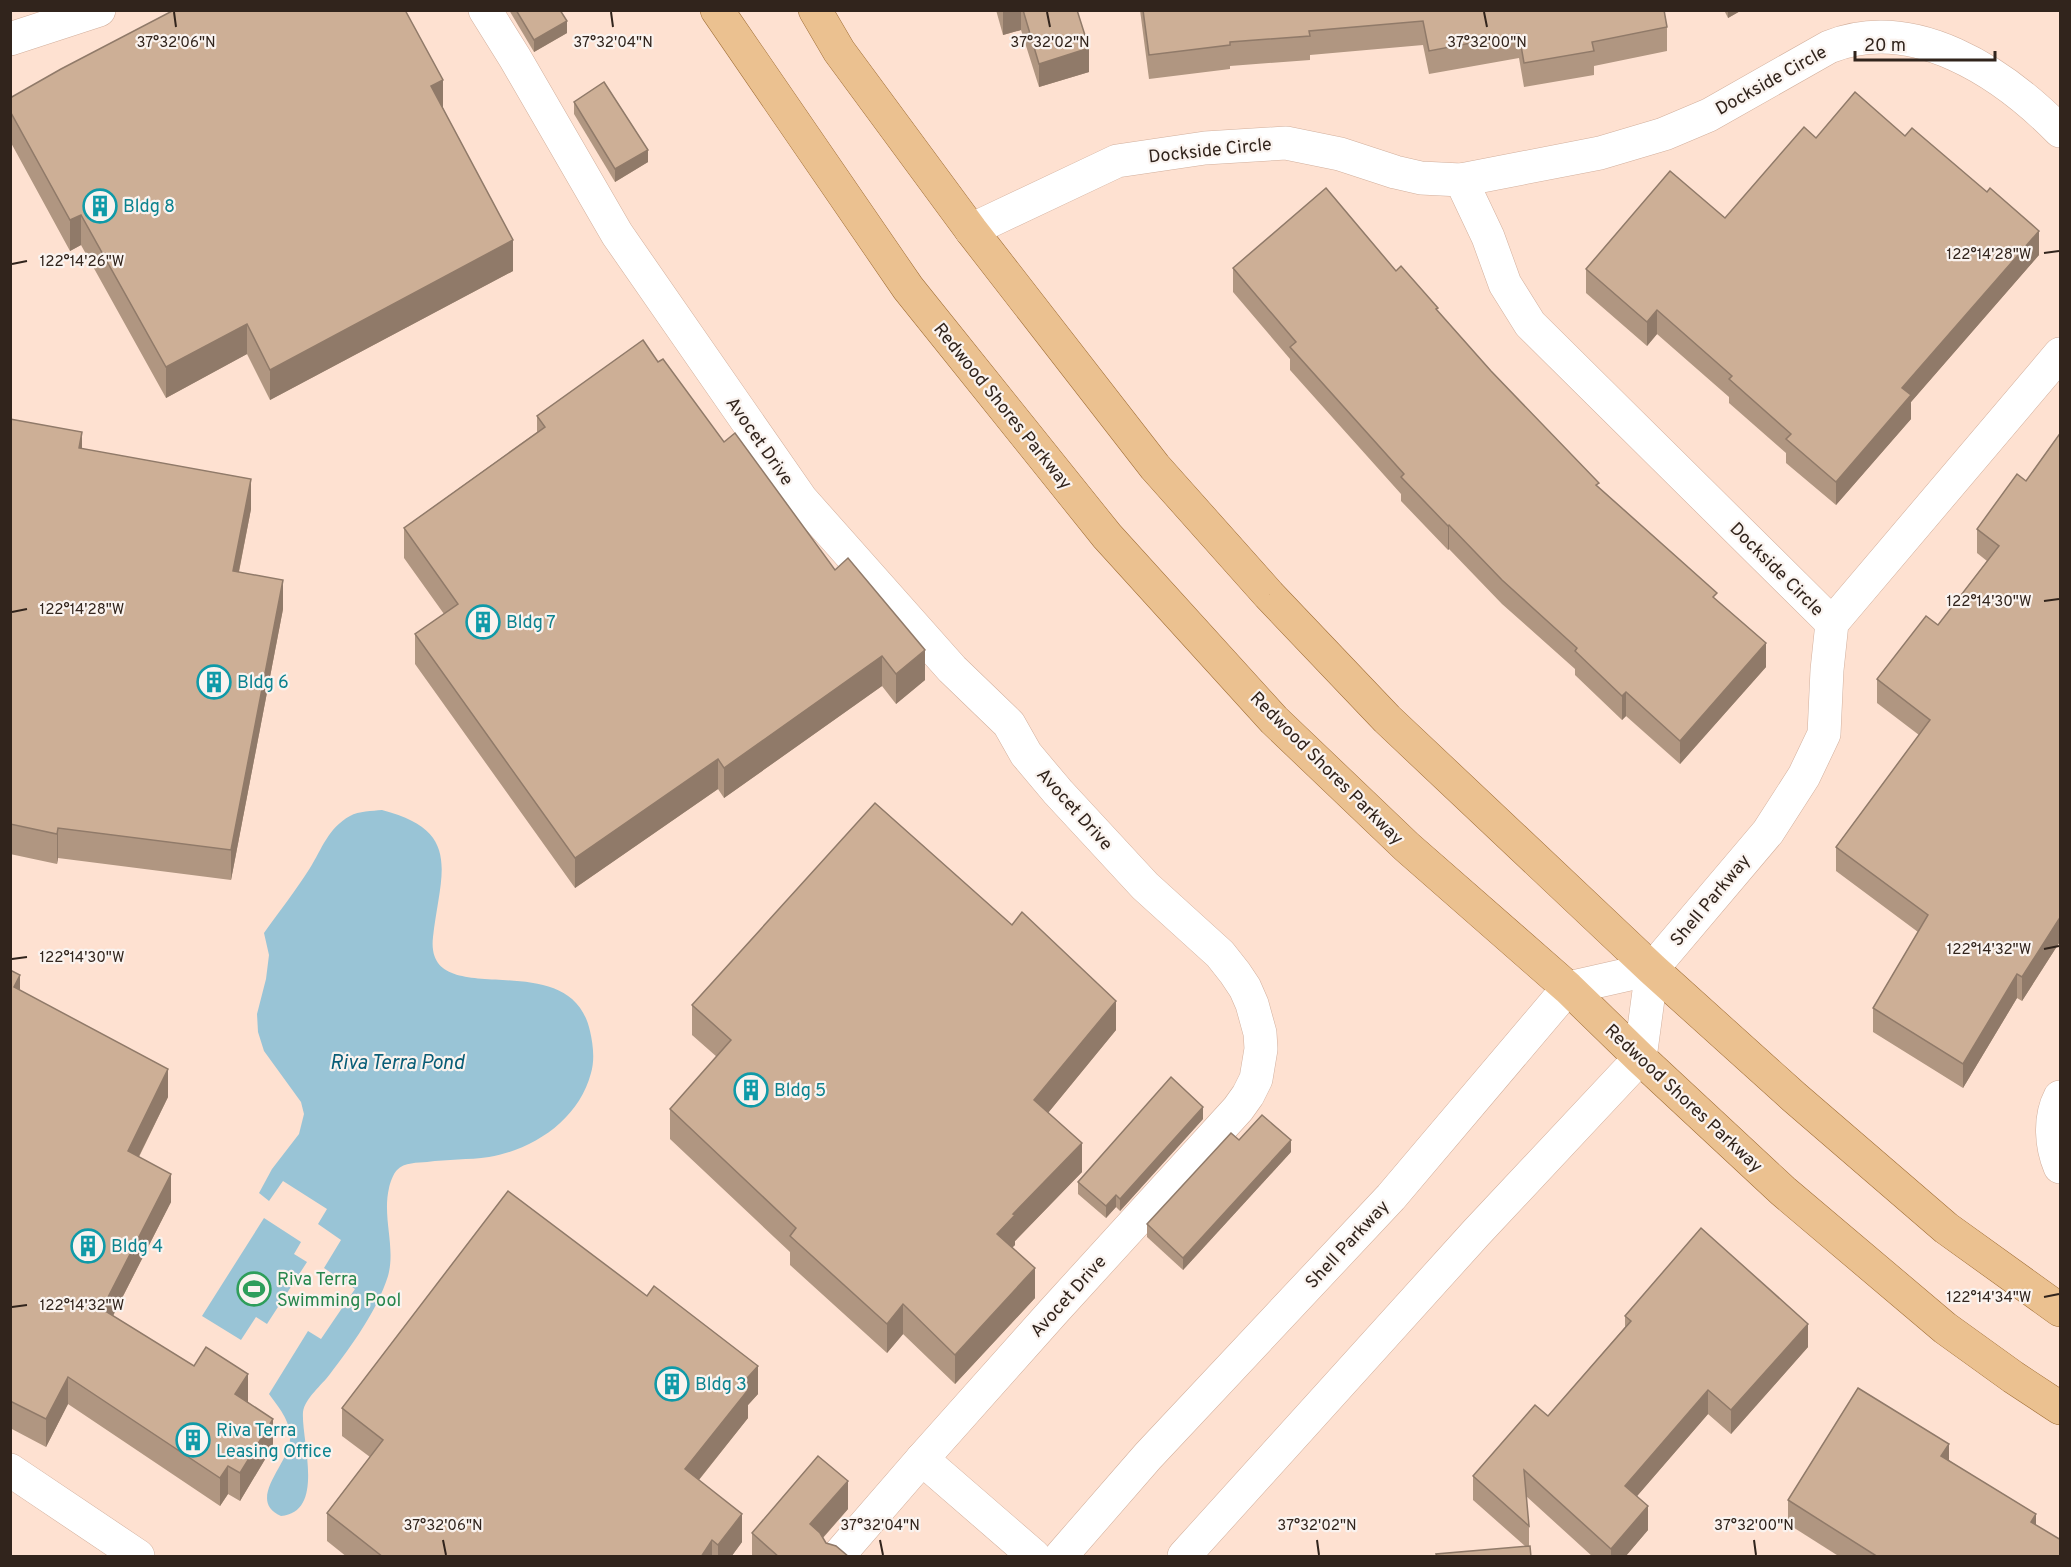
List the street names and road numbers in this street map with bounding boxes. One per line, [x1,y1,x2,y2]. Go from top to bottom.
street label: Dockside Circle [1712,41,1831,121]
street label: Dockside Circle [1147,134,1273,169]
street label: Redwood Shores Parkway [928,319,1076,495]
street label: Avocet Drive [720,393,798,491]
street label: Dockside Circle [1724,518,1828,622]
street label: Redwood Shores Parkway [1244,687,1408,851]
street label: Avocet Drive [1031,764,1117,856]
street label: Shell Parkway [1666,850,1756,952]
street label: Redwood Shores Parkway [1599,1020,1767,1178]
street label: Shell Parkway [1301,1196,1395,1294]
street label: Avocet Drive [1026,1251,1112,1343]

